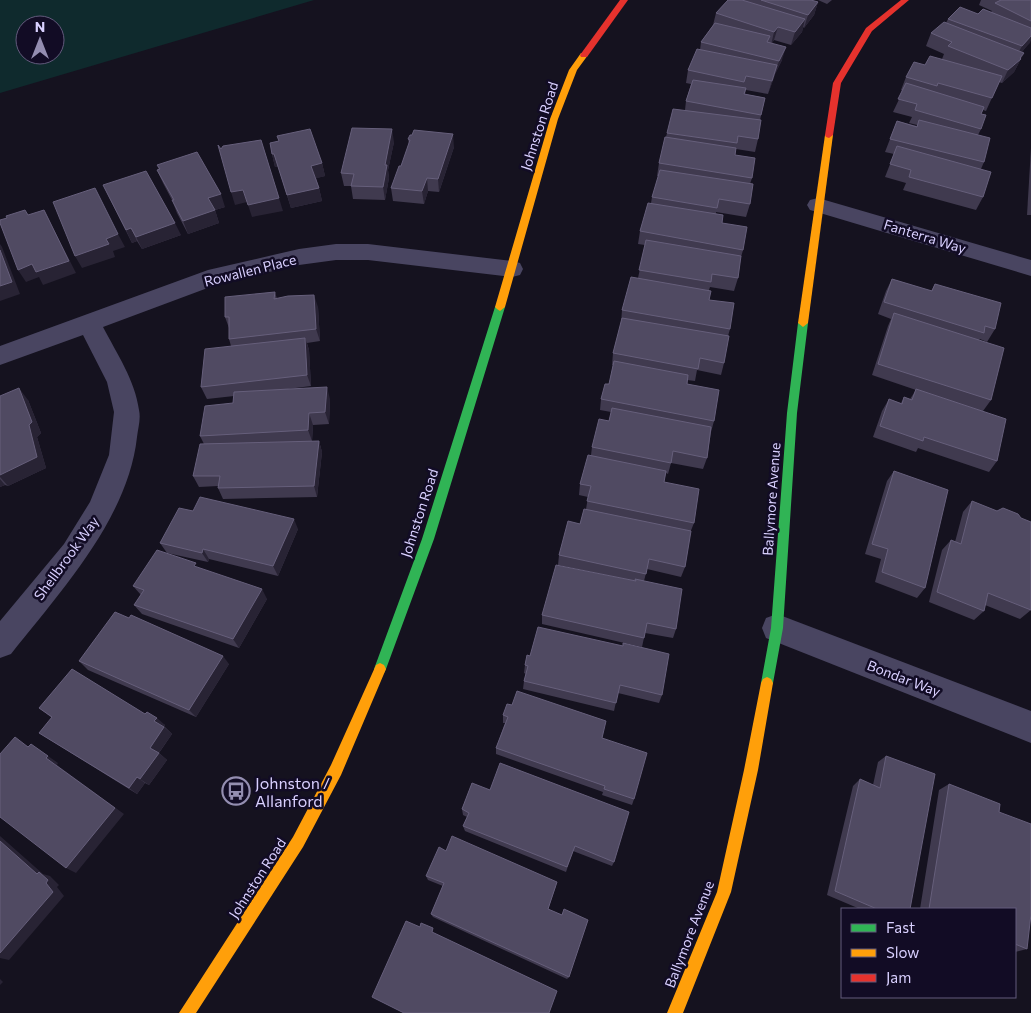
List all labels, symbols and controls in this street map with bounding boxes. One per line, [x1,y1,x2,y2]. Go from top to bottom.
north arrow [15,15,65,65]
text: N [35,18,45,35]
street label: Johnston Road [517,80,561,172]
street label: Fanterra Way [882,215,968,257]
street label: Rowallen Place [202,250,298,290]
street label: Ballymore Avenue [759,442,783,556]
street label: Johnston Road [397,467,441,559]
street label: Shellbrook Way [30,513,102,603]
street label: Bondar Way [865,656,943,700]
place label: Johnston / Allanford [255,773,330,810]
bus stop icon: Johnston / Allanford [221,776,251,806]
street label: Johnston Road [225,835,289,921]
street label: Ballymore Avenue [661,878,717,990]
legend [841,908,1016,998]
text: Fast [886,918,915,936]
text: Slow [886,943,919,961]
text: Jam [886,968,911,986]

